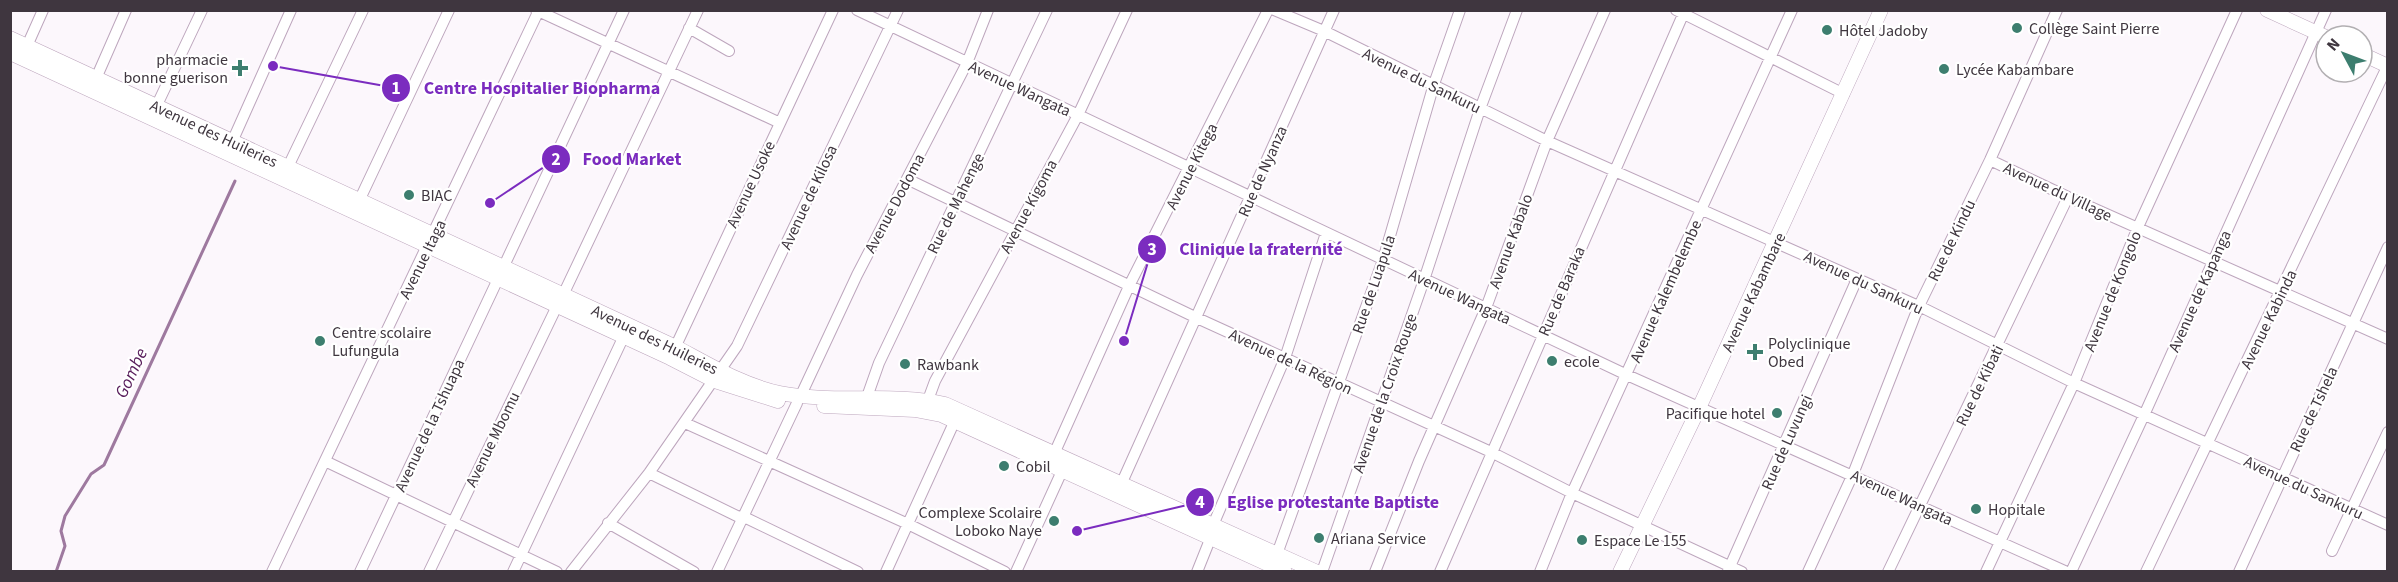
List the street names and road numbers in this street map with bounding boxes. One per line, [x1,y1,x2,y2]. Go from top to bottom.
street label: Avenue du Sankuru [1359,43,1485,119]
street label: Avenue Wangata [965,56,1074,122]
street label: Avenue des Huileries [146,95,281,173]
street label: Avenue Kitega [1161,119,1223,214]
street label: Rue de Nyanza [1233,122,1293,221]
street label: Avenue Usoke [721,137,781,232]
street label: Avenue de Kilosa [775,141,843,253]
street label: Rue de Mahenge [922,149,990,258]
street label: Avenue Dodoma [859,150,930,257]
street label: Avenue Kigoma [995,156,1063,257]
street label: Avenue du Village [2000,157,2116,227]
street label: Avenue Kabalo [1484,191,1538,292]
street label: Rue de Kindu [1923,196,1981,285]
street label: Avenue Itaga [394,216,452,303]
street label: Avenue Kalembelembe [1625,217,1707,366]
street label: Avenue de Kapanga [2163,227,2237,356]
street label: Avenue de Kongolo [2079,228,2147,355]
street label: Avenue Kabambare [1717,229,1791,356]
street label: Rue de Luapula [1347,232,1401,337]
street label: Rue de Baraka [1533,243,1591,340]
street label: Avenue du Sankuru [1800,246,1927,320]
street label: Avenue Wangata [1405,264,1514,330]
street label: Avenue Kabinda [2235,266,2303,373]
street label: Avenue des Huileries [588,300,722,380]
street label: Avenue de la Croix Rouge [1347,311,1423,476]
street label: Avenue de la Région [1225,324,1356,400]
street label: Rue de Kibati [1951,341,2009,430]
street label: Avenue de la Tshuapa [389,355,470,496]
street label: Rue de Tshela [2284,363,2343,456]
street label: Avenue Mbomu [460,388,526,491]
street label: Rue de Luvungi [1756,391,1818,494]
street label: Avenue du Sankuru [2240,451,2367,525]
street label: Avenue Wangata [1847,465,1956,531]

